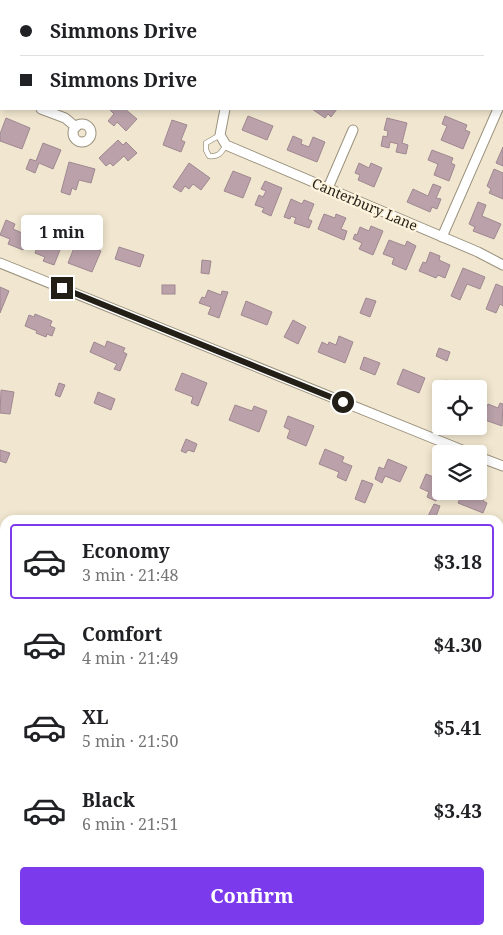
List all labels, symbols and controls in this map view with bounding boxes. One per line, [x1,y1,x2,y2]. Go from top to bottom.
text: Simmons Drive [50,18,197,44]
text: Simmons Drive [50,67,197,93]
street label: Canterbury Lane [309,173,421,235]
callout: 1 min [21,216,103,250]
text: 1 min [39,221,85,243]
route end [51,277,73,299]
map controls [432,380,487,500]
button: locate [432,380,487,435]
route start [332,391,354,413]
button: layers [432,445,487,500]
text: Economy [82,538,170,564]
icon: car [22,539,67,584]
text: $3.18 [433,549,482,575]
text: 3 min · 21:48 [82,564,178,586]
text: Comfort [82,621,162,647]
icon: car [22,622,67,667]
text: $4.30 [433,632,482,658]
text: 4 min · 21:49 [82,647,178,669]
text: XL [82,704,108,730]
icon: car [22,705,67,750]
text: $5.41 [433,715,482,741]
text: 5 min · 21:50 [82,730,178,752]
text: Black [82,787,135,813]
icon: car [22,788,67,833]
text: $3.43 [433,798,482,824]
text: 6 min · 21:51 [82,813,178,835]
button: Confirm [20,867,484,925]

